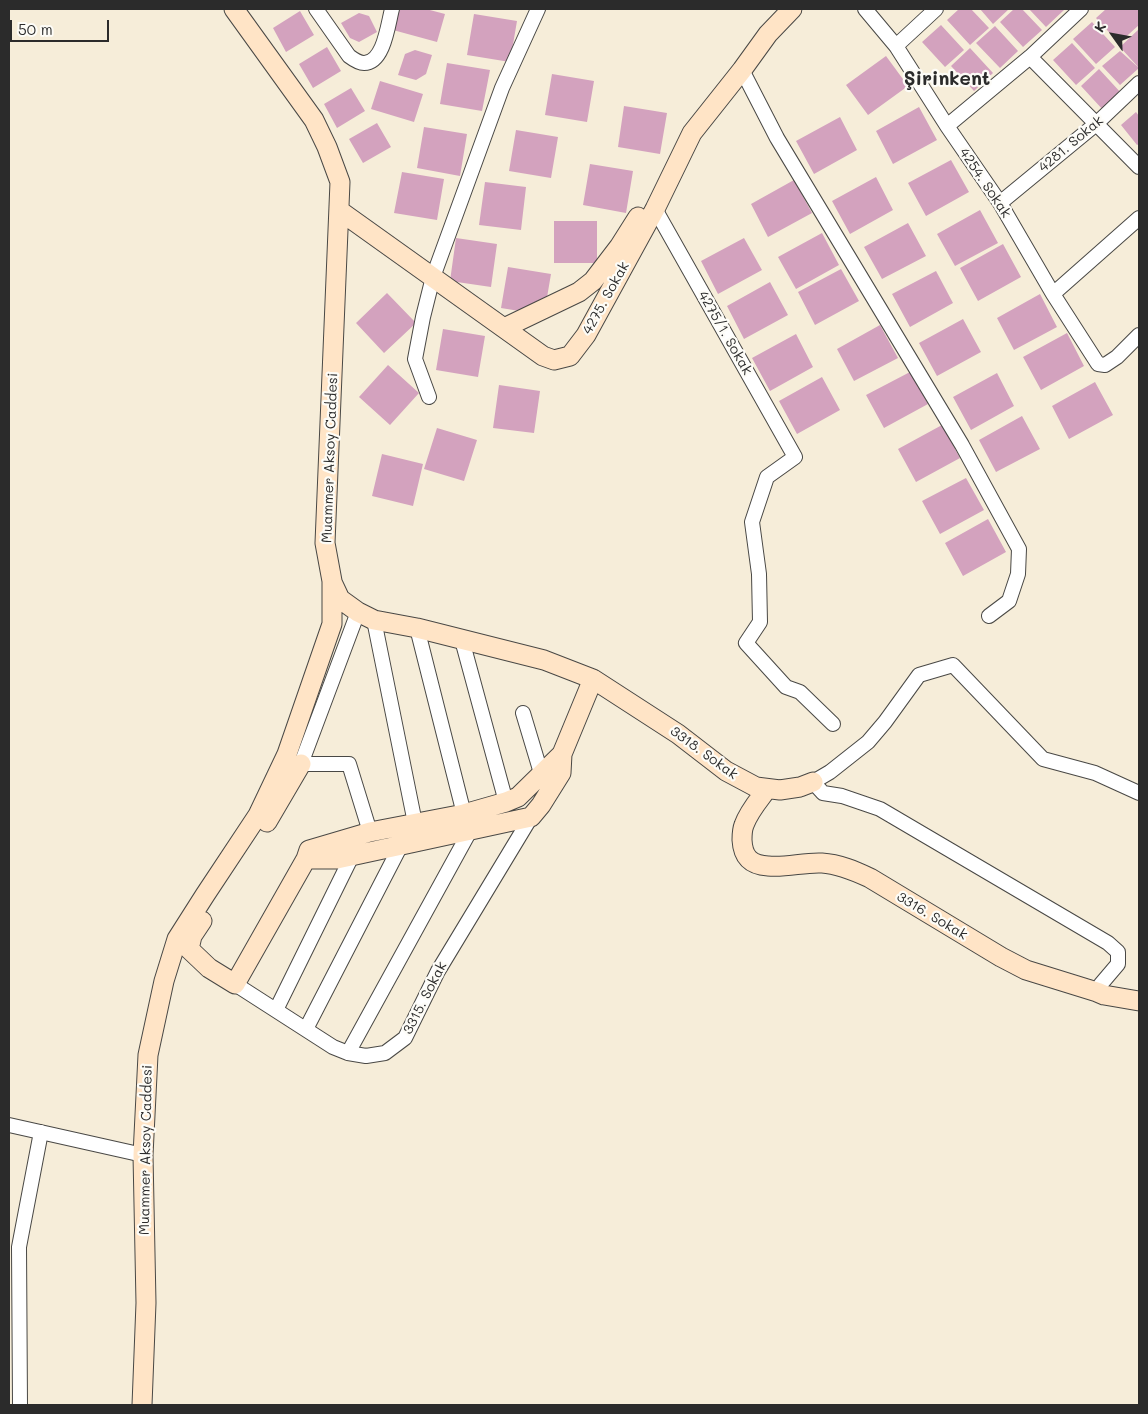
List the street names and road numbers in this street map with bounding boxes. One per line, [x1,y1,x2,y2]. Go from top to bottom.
street label: 4281. Sokak [1035,112,1107,176]
street label: 4254. Sokak [955,145,1015,221]
street label: 4275. Sokak [579,259,633,337]
street label: 4275/1. Sokak [694,288,756,378]
street label: Muammer Aksoy Caddesi [319,373,341,543]
street label: 3318. Sokak [667,723,741,783]
street label: 3316. Sokak [894,888,970,944]
street label: 3315. Sokak [400,959,450,1037]
street label: Muammer Aksoy Caddesi [136,1065,156,1235]

